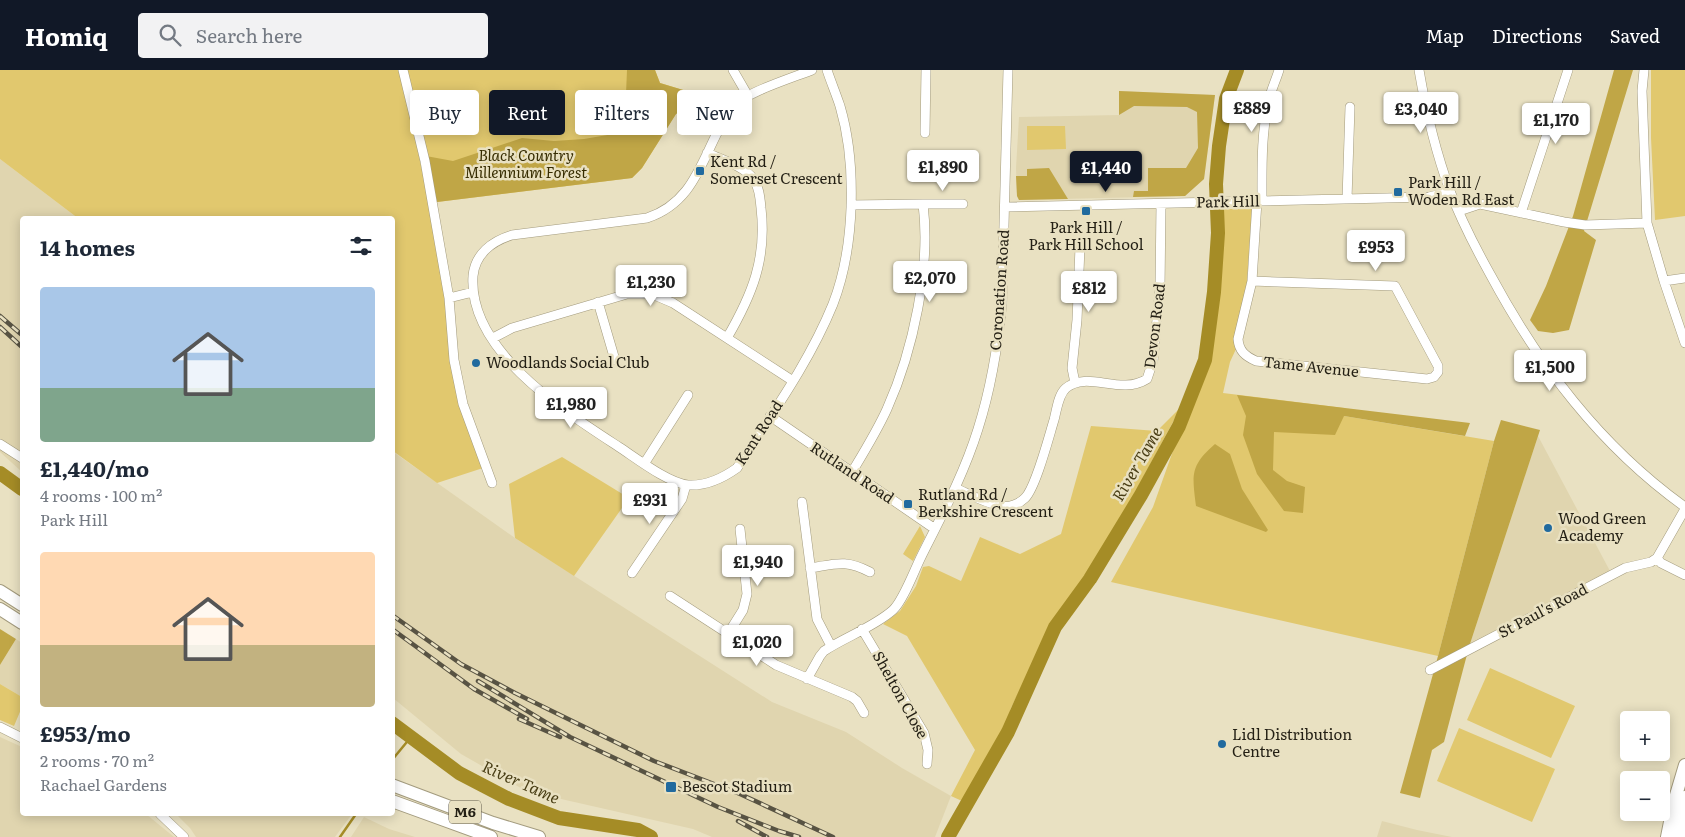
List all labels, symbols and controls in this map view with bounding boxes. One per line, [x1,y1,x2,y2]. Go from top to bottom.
search box [138,13,488,58]
text: Homiq [25,18,108,53]
icon: search [156,21,184,49]
text: Search here [196,21,302,49]
text: Map [1426,22,1464,49]
text: Directions [1492,22,1582,49]
text: Saved [1610,22,1660,49]
chip: Buy [410,90,479,135]
chip: Rent [489,90,565,135]
chip: Filters [575,90,667,135]
chip: New [677,90,752,135]
pin: £889 [1222,90,1282,133]
pin: £3,040 [1380,92,1462,134]
text: £889 [1233,95,1271,119]
text: £3,040 [1394,96,1448,120]
pin: £1,170 [1515,102,1597,145]
text: £1,170 [1533,107,1579,131]
park label: Black Country Millennium Forest [465,143,587,183]
place label: Kent Rd / Somerset Crescent [710,149,843,189]
pin: £1,890 [902,150,984,192]
pin: £1,440 [1065,150,1147,193]
text: £1,890 [918,154,968,178]
text: £1,440 [1081,155,1131,179]
marker: Kent Rd / Somerset Crescent [694,165,706,177]
place label: Park Hill / Woden Rd East [1408,170,1514,210]
marker: Park Hill / Woden Rd East [1392,186,1404,198]
street label: Park Hill [1196,188,1260,213]
marker: Park Hill / Park Hill School [1080,205,1092,217]
place label: Park Hill / Park Hill School [1028,215,1144,255]
street label: Coronation Road [983,229,1014,351]
pin: £953 [1346,230,1406,272]
text: 14 homes [40,231,135,262]
icon: filters [347,232,375,260]
text: £953 [1358,234,1394,258]
pin: £2,070 [889,260,971,303]
pin: £1,230 [610,264,692,307]
text: £2,070 [904,265,956,289]
text: £1,230 [627,269,675,293]
pin: £812 [1059,270,1119,313]
text: £812 [1072,275,1106,299]
street label: Devon Road [1137,282,1170,370]
icon: home [163,319,253,409]
street label: Tame Avenue [1262,349,1360,382]
place label: Woodlands Social Club [486,350,649,373]
pin: £1,500 [1509,350,1591,392]
text: £1,500 [1525,354,1575,378]
marker: Woodlands Social Club [470,357,482,369]
pin: £1,980 [530,386,612,429]
text: £1,980 [546,391,596,415]
street label: Kent Road [728,395,787,469]
water label: River Tame [1105,422,1167,505]
street label: Rutland Road [806,435,899,508]
text: £1,440/mo [40,452,149,483]
pin: £931 [620,482,680,525]
place label: Rutland Rd / Berkshire Crescent [918,482,1053,522]
text: 4 rooms · 100 m² [40,483,162,507]
text: £931 [633,487,667,511]
marker: Rutland Rd / Berkshire Crescent [902,498,914,510]
place label: Wood Green Academy [1558,506,1646,546]
text: Park Hill [40,507,108,531]
marker: Wood Green Academy [1542,522,1554,534]
pin: £1,940 [717,544,799,587]
text: £1,940 [733,549,783,573]
street label: St Paul's Road [1493,576,1591,643]
icon: home [163,584,253,674]
pin: £1,020 [716,624,798,667]
text: £1,020 [732,629,782,653]
street label: Shelton Close [868,646,935,743]
map controls [1620,711,1670,821]
button: + [1620,711,1670,761]
text: £953/mo [40,717,131,748]
place label: Lidl Distribution Centre [1232,722,1352,762]
marker: Lidl Distribution Centre [1216,738,1228,750]
text: 2 rooms · 70 m² [40,748,154,772]
water label: River Tame [479,753,564,809]
button: − [1620,771,1670,821]
text: Rachael Gardens [40,772,167,796]
place label: Bescot Stadium [682,774,793,797]
marker: Bescot Stadium [664,780,678,794]
road number: M6 [449,800,481,824]

